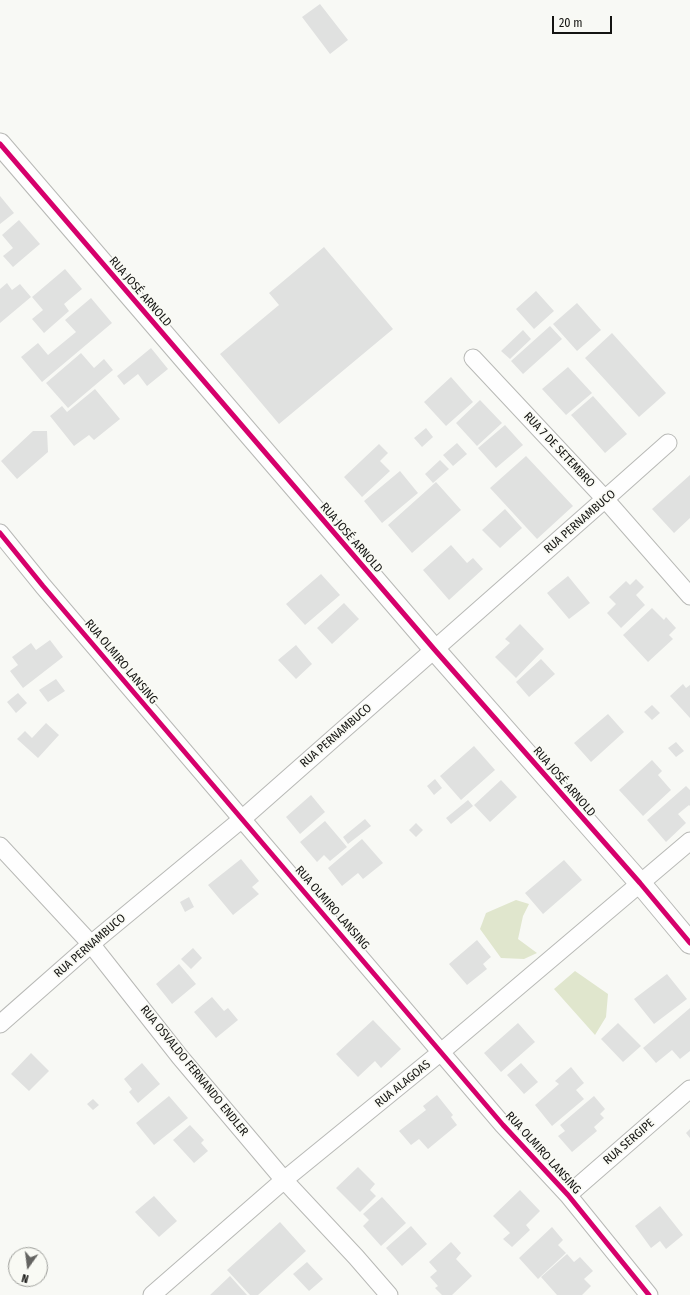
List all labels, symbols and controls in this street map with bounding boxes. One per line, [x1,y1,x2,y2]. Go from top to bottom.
scale bar [554,8,614,34]
text: 20 m [559,16,583,30]
street label: RUA JOSÉ ARNOLD [106,254,174,330]
street label: RUA 7 DE SETEMBRO [521,409,597,491]
street label: RUA PERNAMBUCO [541,487,619,557]
street label: RUA JOSÉ ARNOLD [317,500,385,576]
street label: RUA OLMIRO LANSING [81,617,161,707]
street label: RUA PERNAMBUCO [297,701,375,771]
street label: RUA JOSÉ ARNOLD [530,744,598,820]
street label: RUA OLMIRO LANSING [292,863,372,953]
street label: RUA PERNAMBUCO [51,911,129,981]
street label: RUA OSVALDO FERNANDO ENDLER [137,1003,251,1139]
street label: RUA ALAGOAS [372,1057,434,1111]
street label: RUA OLMIRO LANSING [502,1109,584,1197]
street label: RUA SERGIPE [601,1116,657,1168]
north arrow [8,1247,48,1287]
text: N [20,1271,30,1285]

